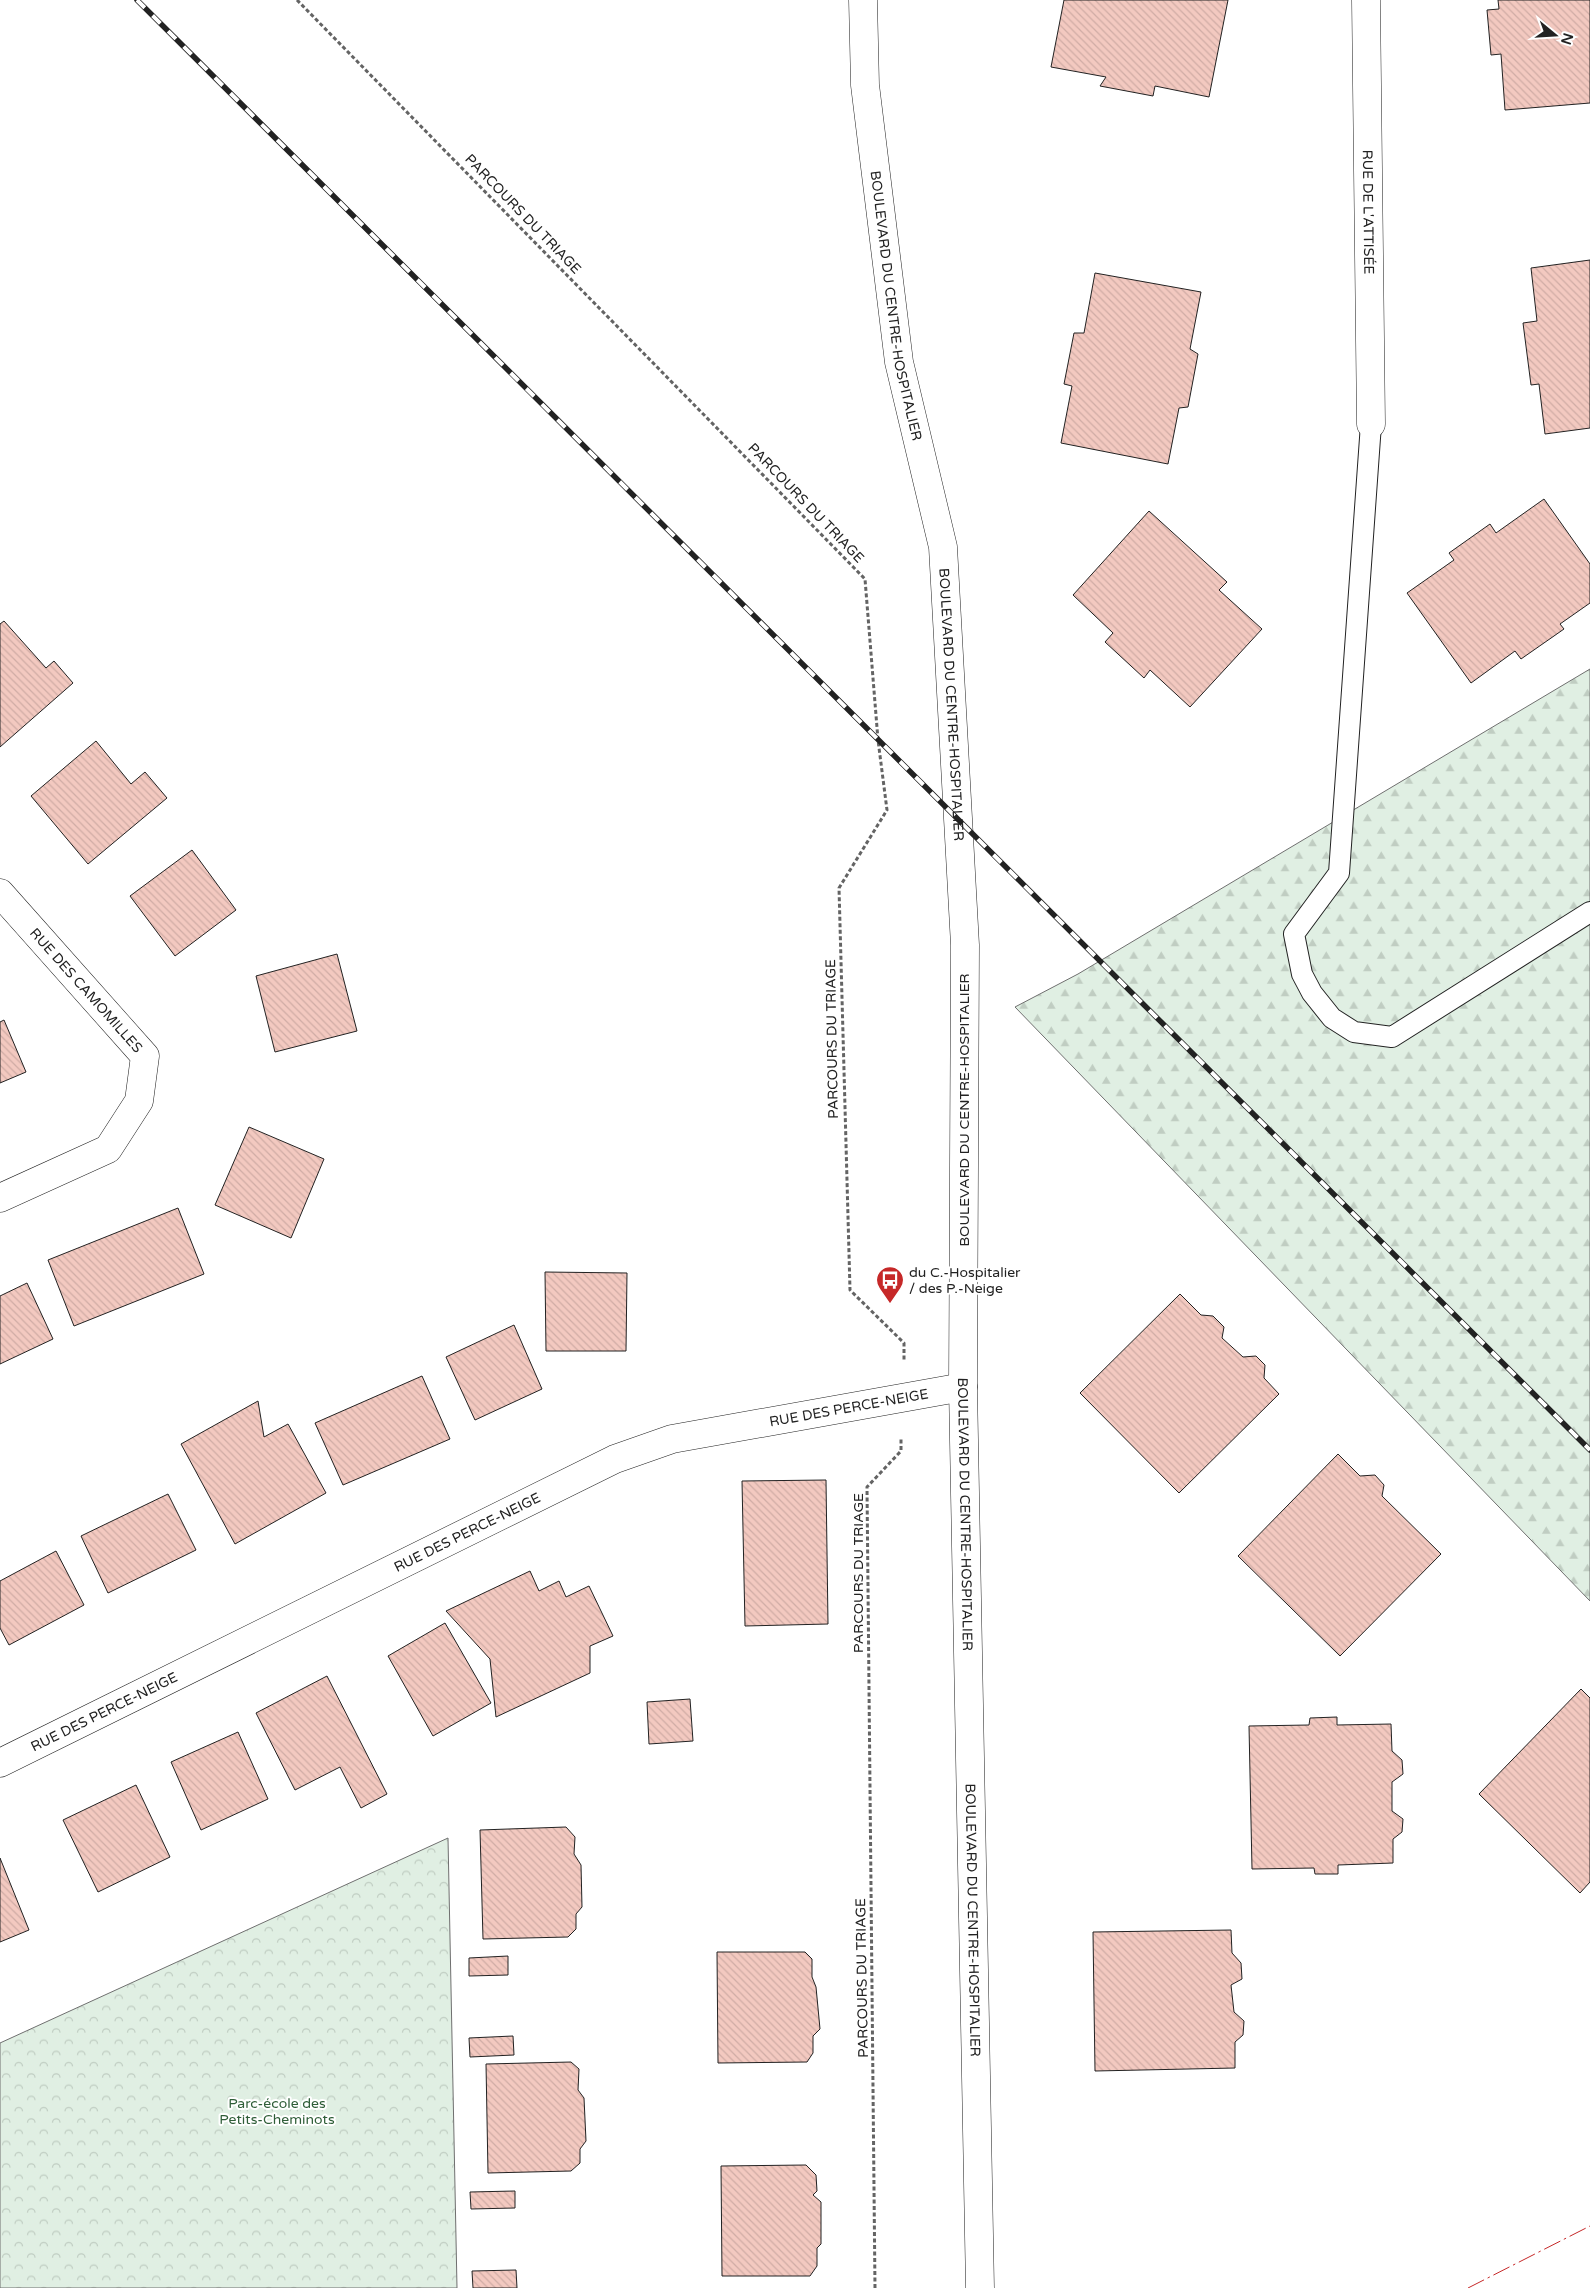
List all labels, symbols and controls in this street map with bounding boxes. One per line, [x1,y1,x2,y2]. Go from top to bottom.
north arrow [1530,10,1580,60]
text: N [1557,31,1577,47]
street label: RUE DE L'ATTISÉE [1359,150,1378,274]
street label: PARCOURS DU TRIAGE [461,151,585,277]
street label: BOULEVARD DU CENTRE-HOSPITALIER [867,170,926,442]
street label: PARCOURS DU TRIAGE [744,440,868,566]
street label: BOULEVARD DU CENTRE-HOSPITALIER [936,568,968,841]
street label: RUE DES CAMOMILLES [26,924,147,1056]
street label: PARCOURS DU TRIAGE [822,959,842,1119]
street label: BOULEVARD DU CENTRE-HOSPITALIER [956,973,973,1247]
place label: du C.-Hospitalier / des P.-Neige [909,1264,1021,1297]
bus stop icon: du C.-Hospitalier / des P.-Neige [875,1265,905,1304]
street label: BOULEVARD DU CENTRE-HOSPITALIER [954,1377,976,1651]
street label: RUE DES PERCE-NEIGE [768,1385,930,1430]
street label: RUE DES PERCE-NEIGE [391,1489,543,1575]
street label: PARCOURS DU TRIAGE [850,1493,867,1653]
street label: RUE DES PERCE-NEIGE [28,1668,180,1755]
street label: BOULEVARD DU CENTRE-HOSPITALIER [962,1783,984,2057]
street label: PARCOURS DU TRIAGE [852,1898,872,2058]
park label: Parc-école des Petits-Cheminots [219,2095,335,2128]

